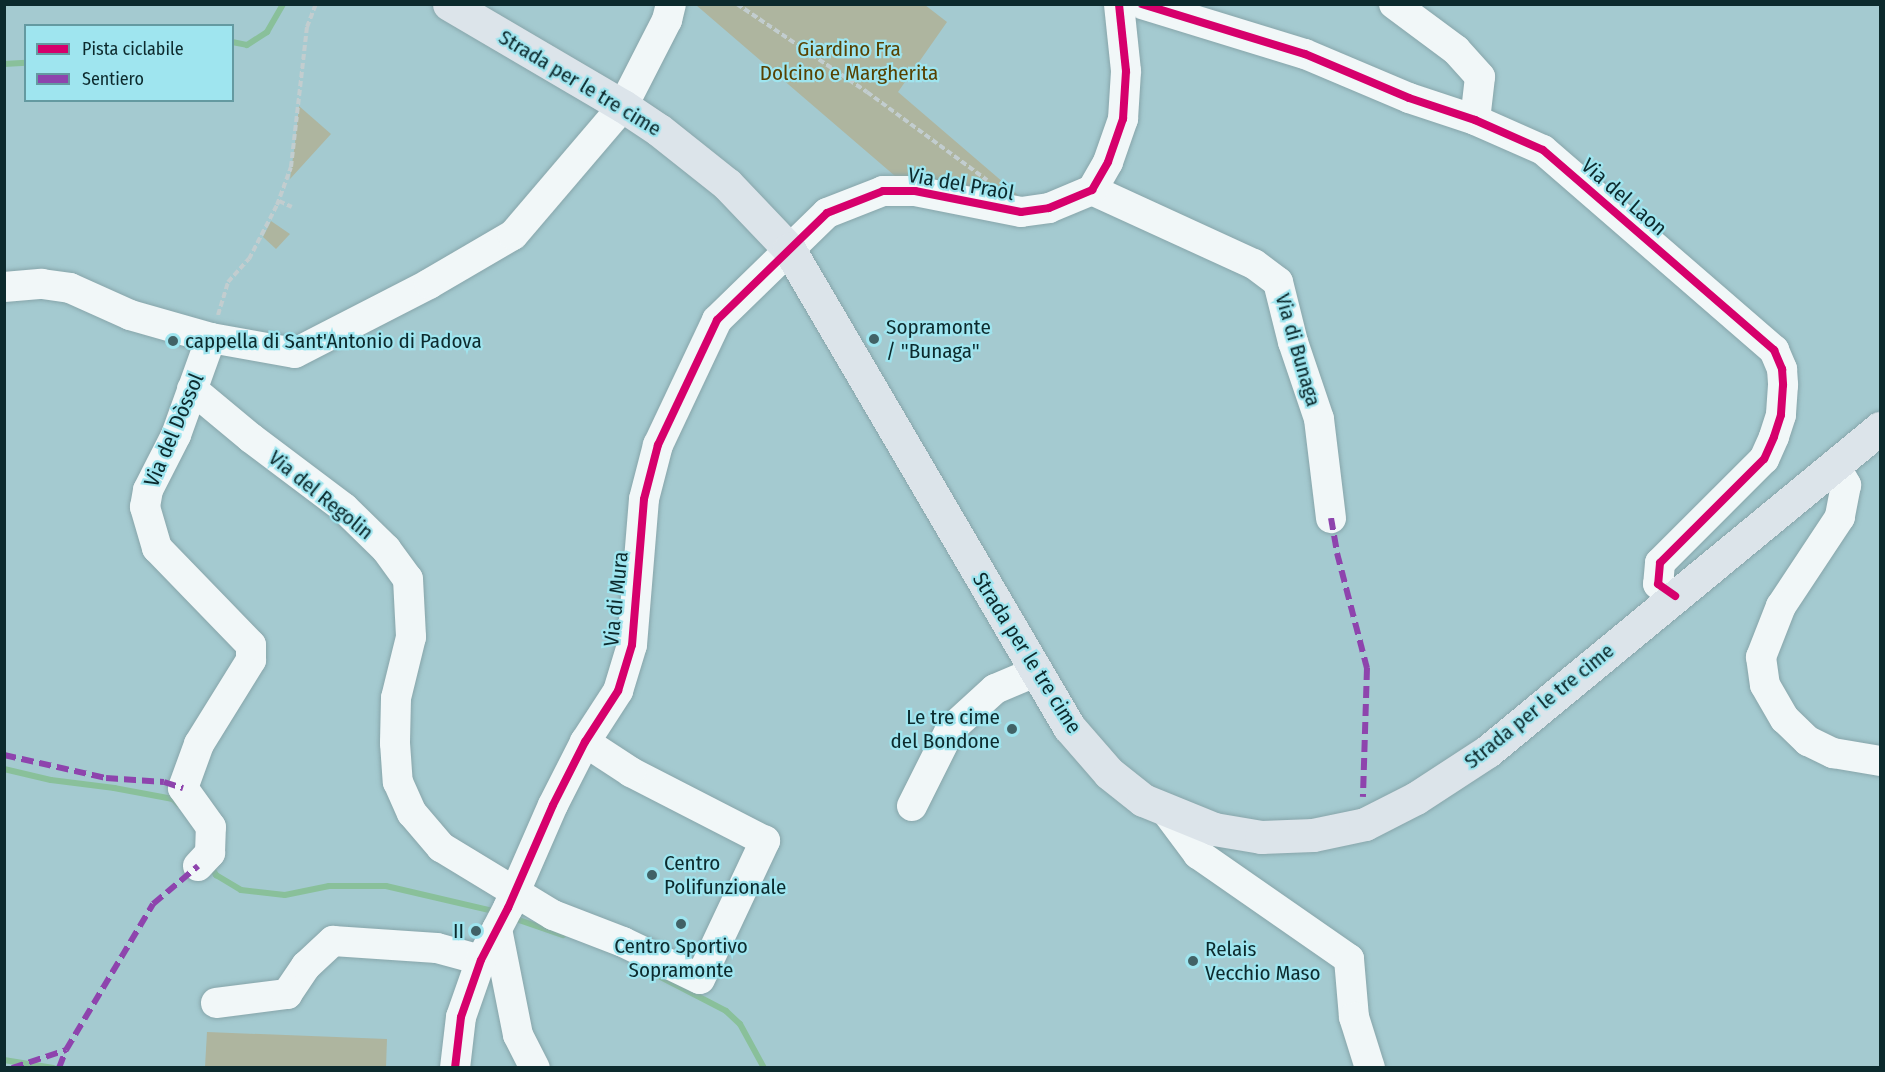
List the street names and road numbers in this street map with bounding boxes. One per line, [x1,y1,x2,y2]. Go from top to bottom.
street label: Strada per le tre cime [494,25,666,141]
street label: Via del Laon [1576,153,1672,241]
street label: Via del Praòl [906,162,1016,206]
street label: Via di Bunaga [1270,291,1326,409]
street label: Via del Dòssol [139,369,209,491]
street label: Via del Regolin [264,445,378,545]
street label: Via di Mura [598,550,634,648]
street label: Strada per le tre cime [967,568,1087,738]
street label: Strada per le tre cime [1459,638,1619,774]

